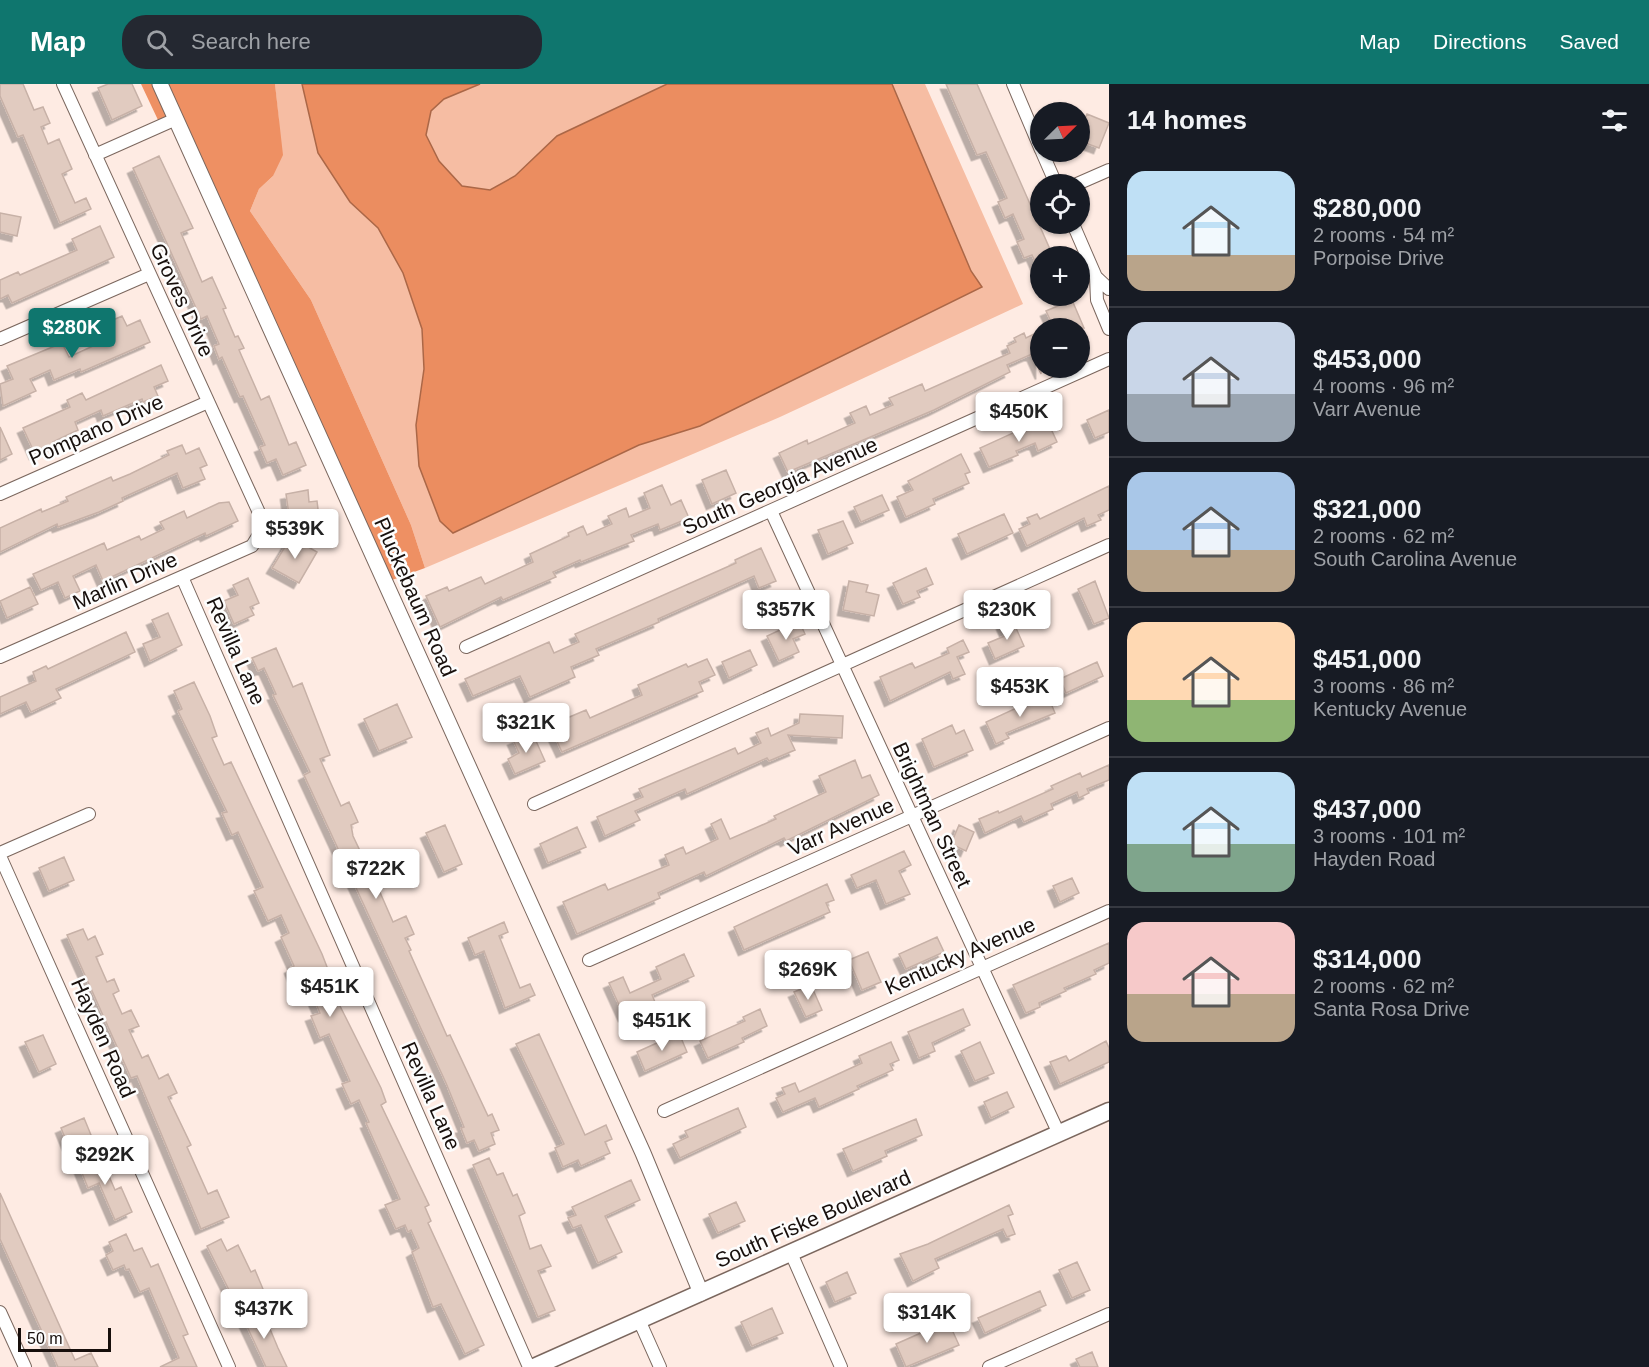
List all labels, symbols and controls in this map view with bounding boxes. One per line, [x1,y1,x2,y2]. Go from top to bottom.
search box [122,15,542,69]
text: Map [30,26,86,57]
icon: search [143,26,176,59]
text: Search here [191,29,311,54]
text: Map [1359,30,1400,53]
text: Directions [1433,30,1526,53]
text: Saved [1559,30,1619,53]
north arrow [1030,102,1090,162]
map controls [1030,102,1090,378]
icon: filters [1598,104,1631,137]
text: 14 homes [1127,105,1247,135]
button: locate [1030,174,1090,234]
text: $280,000 [1313,193,1421,223]
icon: home [1175,195,1247,267]
text: 2 rooms · 54 m² [1313,224,1454,246]
street label: Groves Drive [146,239,219,360]
button: + [1030,246,1090,306]
text: Porpoise Drive [1313,247,1444,269]
pin: $280K [30,308,114,359]
text: $280K [43,316,101,338]
button: − [1030,318,1090,378]
text: $453,000 [1313,344,1421,374]
icon: home [1175,346,1247,418]
text: 4 rooms · 96 m² [1313,375,1454,397]
street label: Pompano Drive [25,390,167,469]
pin: $450K [977,392,1061,443]
text: Varr Avenue [1313,398,1421,420]
text: $450K [990,400,1048,422]
street label: South Georgia Avenue [679,432,881,539]
text: $321,000 [1313,494,1421,524]
icon: home [1175,496,1247,568]
pin: $539K [253,509,337,560]
street label: Pluckebaum Road [370,514,461,680]
text: $539K [266,517,324,539]
text: 2 rooms · 62 m² [1313,525,1454,547]
street label: Marlin Drive [69,547,181,614]
text: South Carolina Avenue [1313,548,1517,570]
pin: $357K [744,590,828,641]
pin: $230K [965,590,1049,641]
street label: Revilla Lane [202,593,270,708]
text: $357K [757,598,815,620]
text: $230K [978,598,1036,620]
text: $451,000 [1313,644,1421,674]
icon: home [1175,646,1247,718]
pin: $453K [978,667,1062,718]
text: $453K [991,675,1049,697]
text: 3 rooms · 86 m² [1313,675,1454,697]
text: Kentucky Avenue [1313,698,1467,720]
pin: $321K [484,703,568,754]
text: $321K [497,711,555,733]
street label: Brightman Street [889,739,976,891]
street label: Varr Avenue [784,793,897,860]
text: $437,000 [1313,794,1421,824]
icon: home [1175,796,1247,868]
text: 3 rooms · 101 m² [1313,825,1465,847]
text: Hayden Road [1313,848,1435,870]
pin: $722K [334,849,418,900]
text: $722K [347,857,405,879]
street label: Kentucky Avenue [881,912,1038,999]
text: $314,000 [1313,944,1421,974]
icon: home [1175,946,1247,1018]
pin: $269K [766,950,850,1001]
text: $269K [779,958,837,980]
pin: $451K [288,967,372,1018]
street label: Hayden Road [67,974,140,1101]
text: $451K [301,975,359,997]
text: 2 rooms · 62 m² [1313,975,1454,997]
text: Santa Rosa Drive [1313,998,1470,1020]
pin: $451K [620,1001,704,1052]
text: $451K [633,1009,691,1031]
street label: Revilla Lane [397,1038,465,1153]
pin: $292K [63,1135,147,1186]
text: $292K [76,1143,134,1165]
street label: South Fiske Boulevard [712,1165,914,1272]
pin: $437K [222,1289,306,1340]
pin: $314K [885,1293,969,1344]
text: $437K [235,1297,293,1319]
text: $314K [898,1301,956,1323]
scale bar [18,1325,111,1352]
text: 50 m [27,1330,63,1347]

